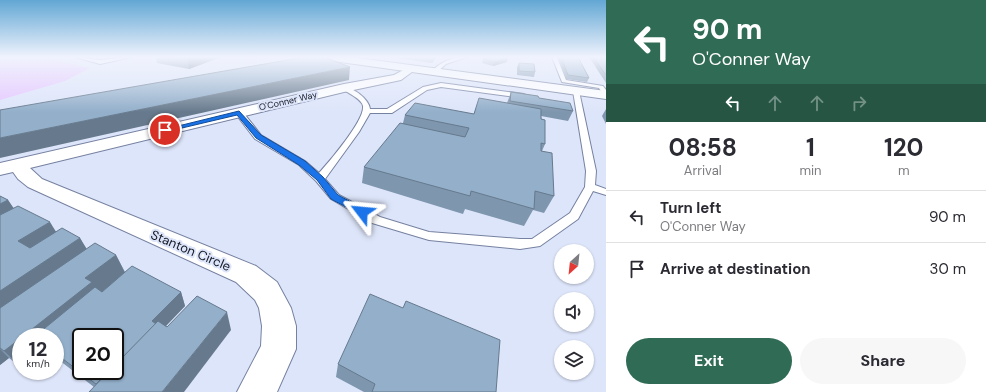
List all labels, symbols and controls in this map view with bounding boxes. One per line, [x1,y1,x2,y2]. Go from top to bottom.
text: 90 m [692,11,762,48]
icon: left [626,16,678,68]
text: O'Conner Way [692,47,811,71]
street label: O'Conner Way [258,88,318,114]
icon: left [722,92,744,114]
icon: ahead [764,92,786,114]
icon: ahead [806,92,828,114]
icon: right [848,92,870,114]
pin [148,113,182,147]
icon: arrive [154,119,176,141]
text: 08:58 [669,132,737,163]
text: 1 [806,132,815,163]
text: 120 [884,132,923,163]
text: Arrival [684,162,722,179]
text: min [799,162,822,179]
text: m [898,162,910,179]
position arrow [341,191,383,233]
text: Turn left [660,198,721,218]
icon: left [626,206,648,228]
text: 90 m [929,207,966,227]
text: O'Conner Way [660,218,746,235]
street label: Stanton Circle [148,226,233,275]
north arrow [554,244,594,284]
map controls [554,244,594,380]
icon: arrive [626,258,648,280]
text: Arrive at destination [660,259,811,279]
text: 30 m [930,259,966,279]
button: sound [554,292,594,332]
speed limit sign: 20 [72,328,124,380]
text: 12 [29,336,47,362]
button: Exit [626,338,792,384]
button: Share [800,338,966,384]
button: layers [554,340,594,380]
text: km/h [26,357,50,370]

